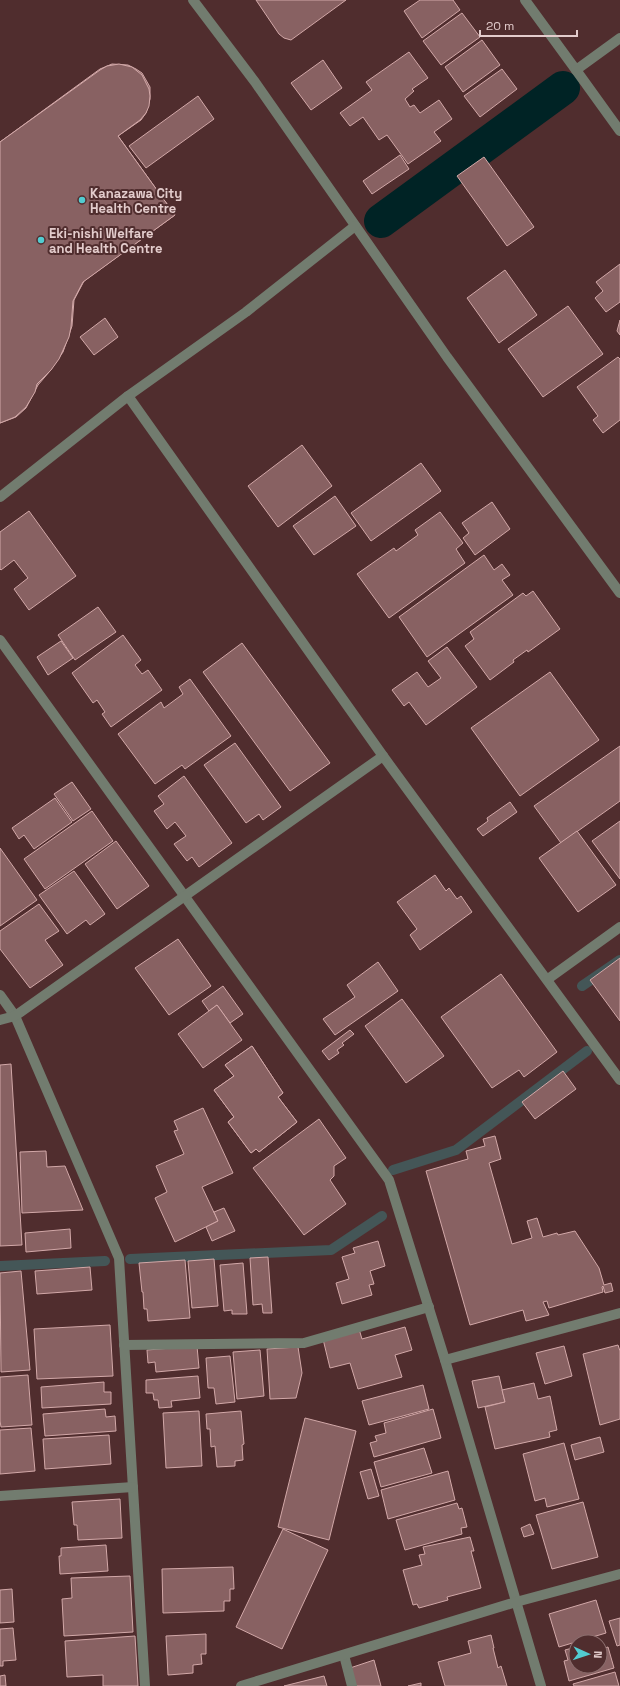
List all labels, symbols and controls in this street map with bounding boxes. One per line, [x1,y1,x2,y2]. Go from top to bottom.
scale bar [480,12,577,38]
text: 20 m [486,18,514,34]
place label: Kanazawa City Health Centre [90,185,182,217]
marker: Kanazawa City Health Centre [77,195,87,205]
place label: Eki-nishi Welfare and Health Centre [49,225,162,257]
marker: Eki-nishi Welfare and Health Centre [36,235,46,245]
north arrow [568,1634,608,1674]
text: N [591,1650,605,1659]

